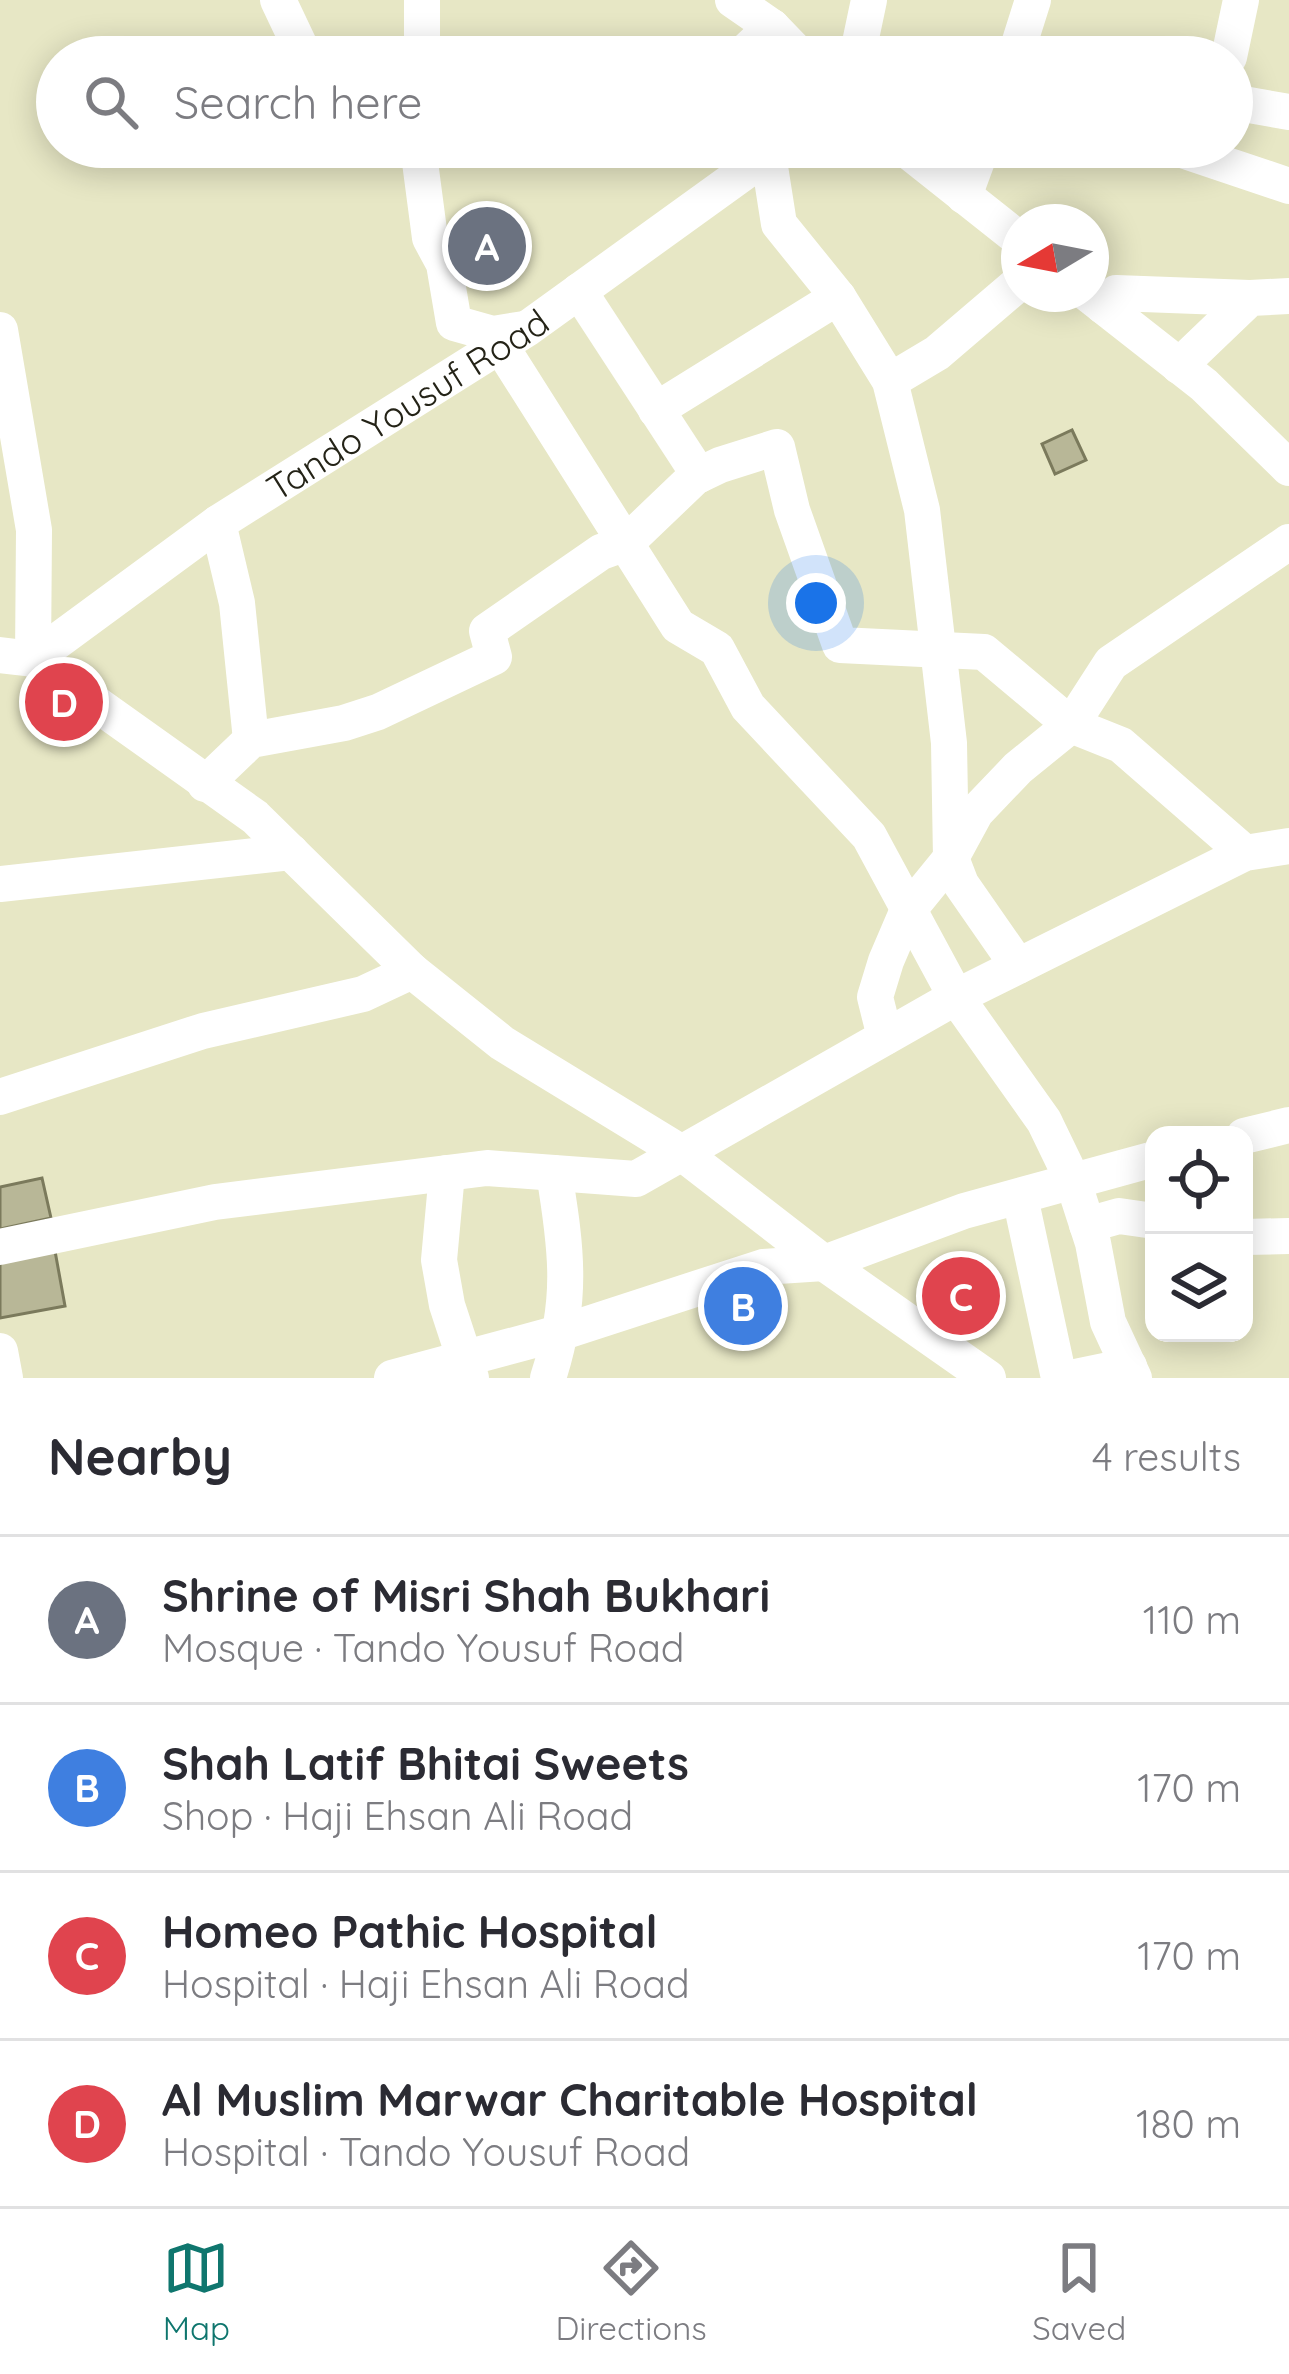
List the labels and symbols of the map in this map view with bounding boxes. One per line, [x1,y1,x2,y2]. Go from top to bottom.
pin: A [448,201,526,291]
north arrow [1001,204,1109,312]
street label: Tando Yousuf Road [258,298,557,510]
your location [786,573,846,633]
pin: D [25,657,103,747]
pin: C [922,1251,1000,1341]
pin: B [704,1261,782,1351]

